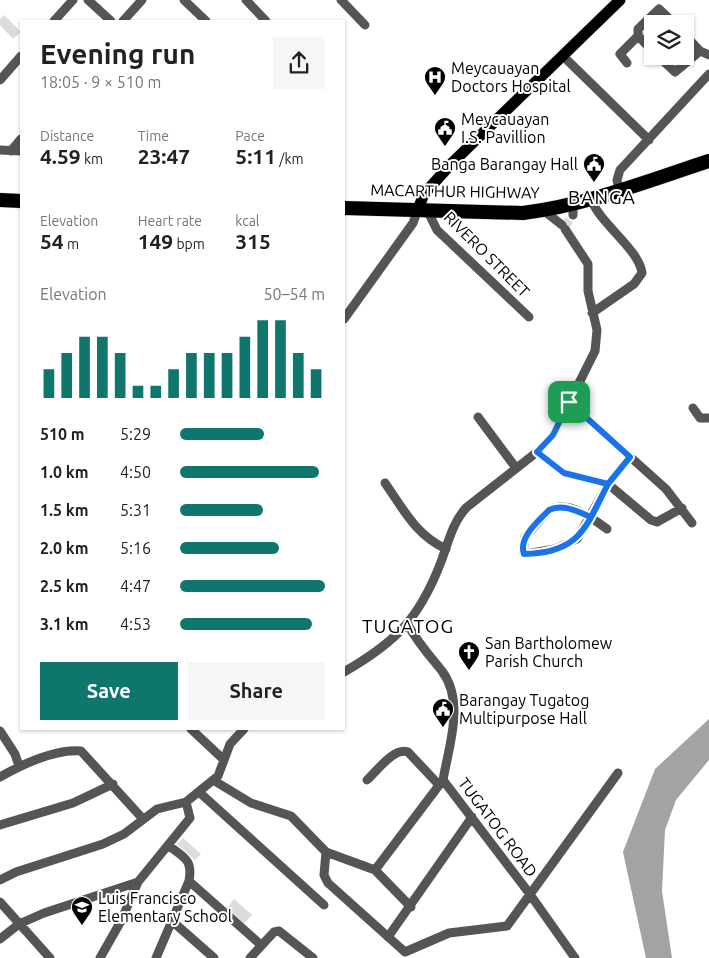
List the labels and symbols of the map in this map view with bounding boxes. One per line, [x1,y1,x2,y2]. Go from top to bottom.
place label: Meycauayan Doctors Hospital [451,59,571,95]
hospital icon: Meycauayan Doctors Hospital [423,65,447,96]
place label: Meycauayan I.S. Pavillion [461,110,549,146]
public building icon: Meycauayan I.S. Pavillion [433,116,457,147]
public building icon: Banga Barangay Hall [582,152,606,183]
place label: Banga Barangay Hall [431,155,578,173]
street label: MACARTHUR HIGHWAY [370,181,541,201]
district label: BANGA [568,186,636,208]
street label: RIVERO STREET [441,208,533,300]
pin [548,381,590,423]
district label: TUGATOG [362,615,454,637]
place label: San Bartholomew Parish Church [485,634,613,670]
church icon: San Bartholomew Parish Church [457,640,481,671]
place label: Barangay Tugatog Multipurpose Hall [459,691,589,727]
public building icon: Barangay Tugatog Multipurpose Hall [431,697,455,728]
street label: TUGATOG ROAD [455,774,541,880]
place label: Luis Francisco Elementary School [98,889,232,925]
school or university icon: Luis Francisco Elementary School [70,895,94,926]

